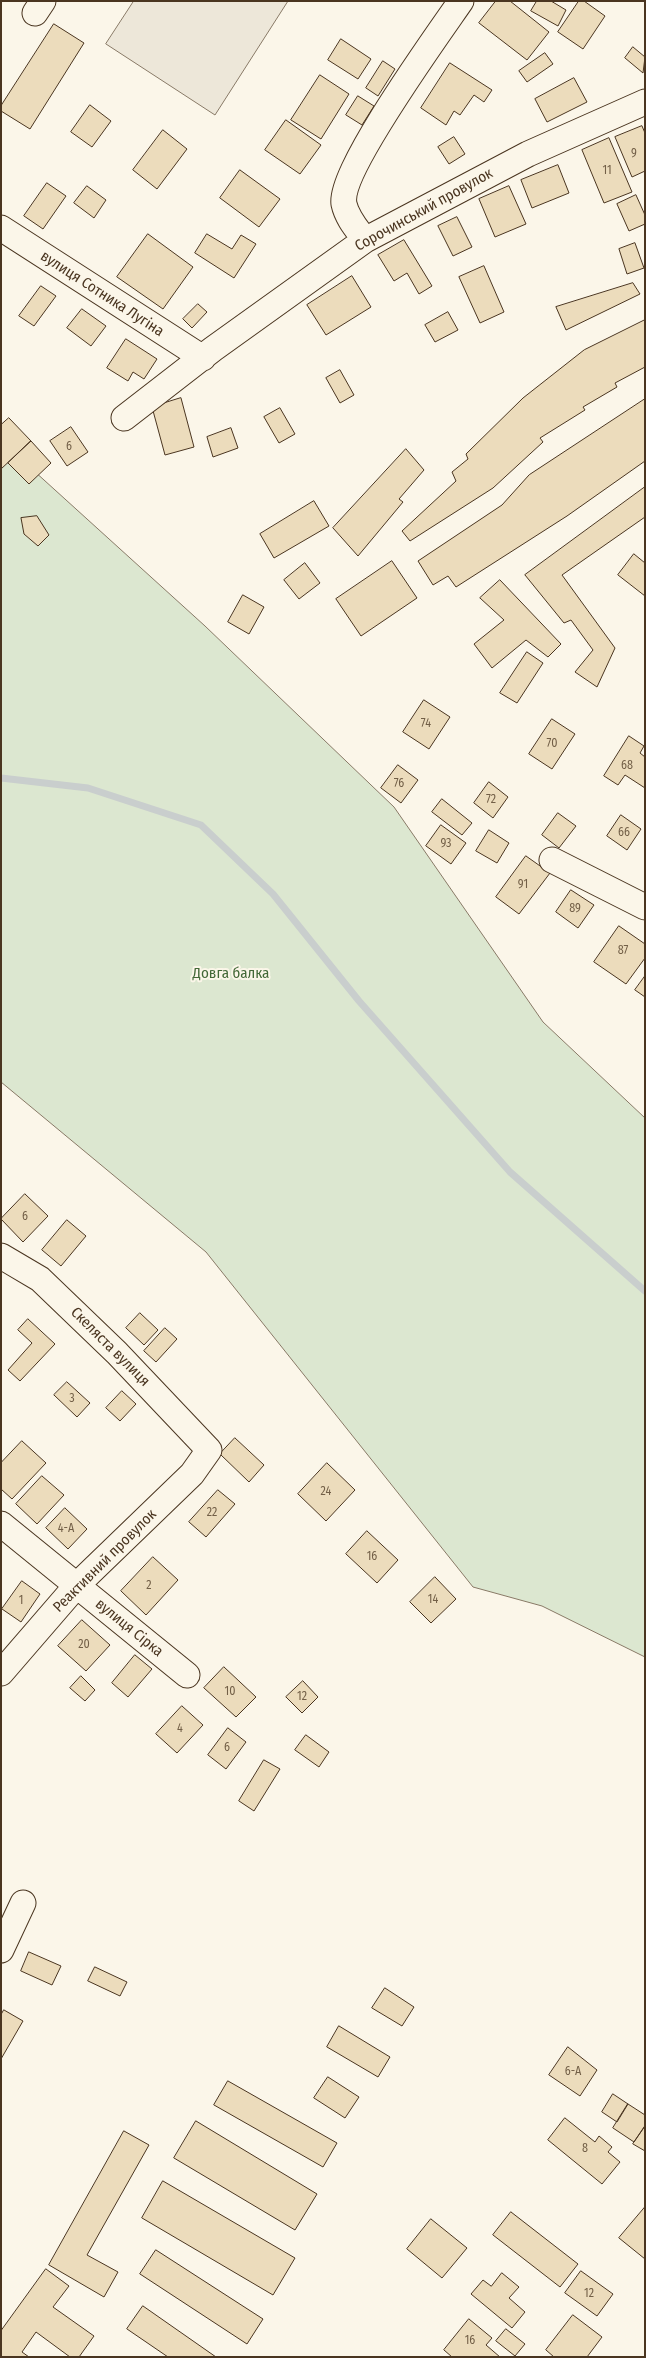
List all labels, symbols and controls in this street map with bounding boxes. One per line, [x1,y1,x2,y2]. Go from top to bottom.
house number: 9 [631,147,637,161]
house number: 11 [602,164,612,178]
street label: Сорочинський провулок [352,165,496,255]
street label: вулиця Сотника Лугіна [37,247,167,341]
house number: 6 [66,440,72,454]
house number: 74 [421,717,431,731]
house number: 70 [547,737,557,751]
house number: 68 [621,759,633,773]
house number: 76 [394,777,404,791]
house number: 72 [486,793,496,807]
house number: 66 [618,826,630,840]
house number: 93 [440,837,452,851]
house number: 91 [518,878,528,892]
house number: 89 [569,902,581,916]
house number: 87 [618,944,628,958]
park label: Довга балка [193,965,269,983]
house number: 6 [22,1210,28,1224]
street label: Скеляста вулиця [67,1304,153,1390]
house number: 3 [69,1392,75,1406]
house number: 24 [321,1485,331,1499]
street label: Реактивний провулок [50,1506,160,1616]
house number: 22 [207,1506,217,1520]
house number: 4-А [58,1522,74,1536]
house number: 16 [367,1550,377,1564]
house number: 2 [146,1579,152,1593]
house number: 14 [428,1593,438,1607]
house number: 1 [19,1594,23,1608]
street label: вулиця Сірка [91,1595,167,1661]
house number: 20 [78,1638,90,1652]
house number: 10 [225,1685,235,1699]
house number: 12 [297,1690,307,1704]
house number: 4 [177,1722,183,1736]
house number: 6 [224,1741,230,1755]
house number: 6-А [565,2065,581,2079]
house number: 8 [582,2142,588,2156]
house number: 12 [584,2287,594,2301]
house number: 16 [465,2334,475,2348]

